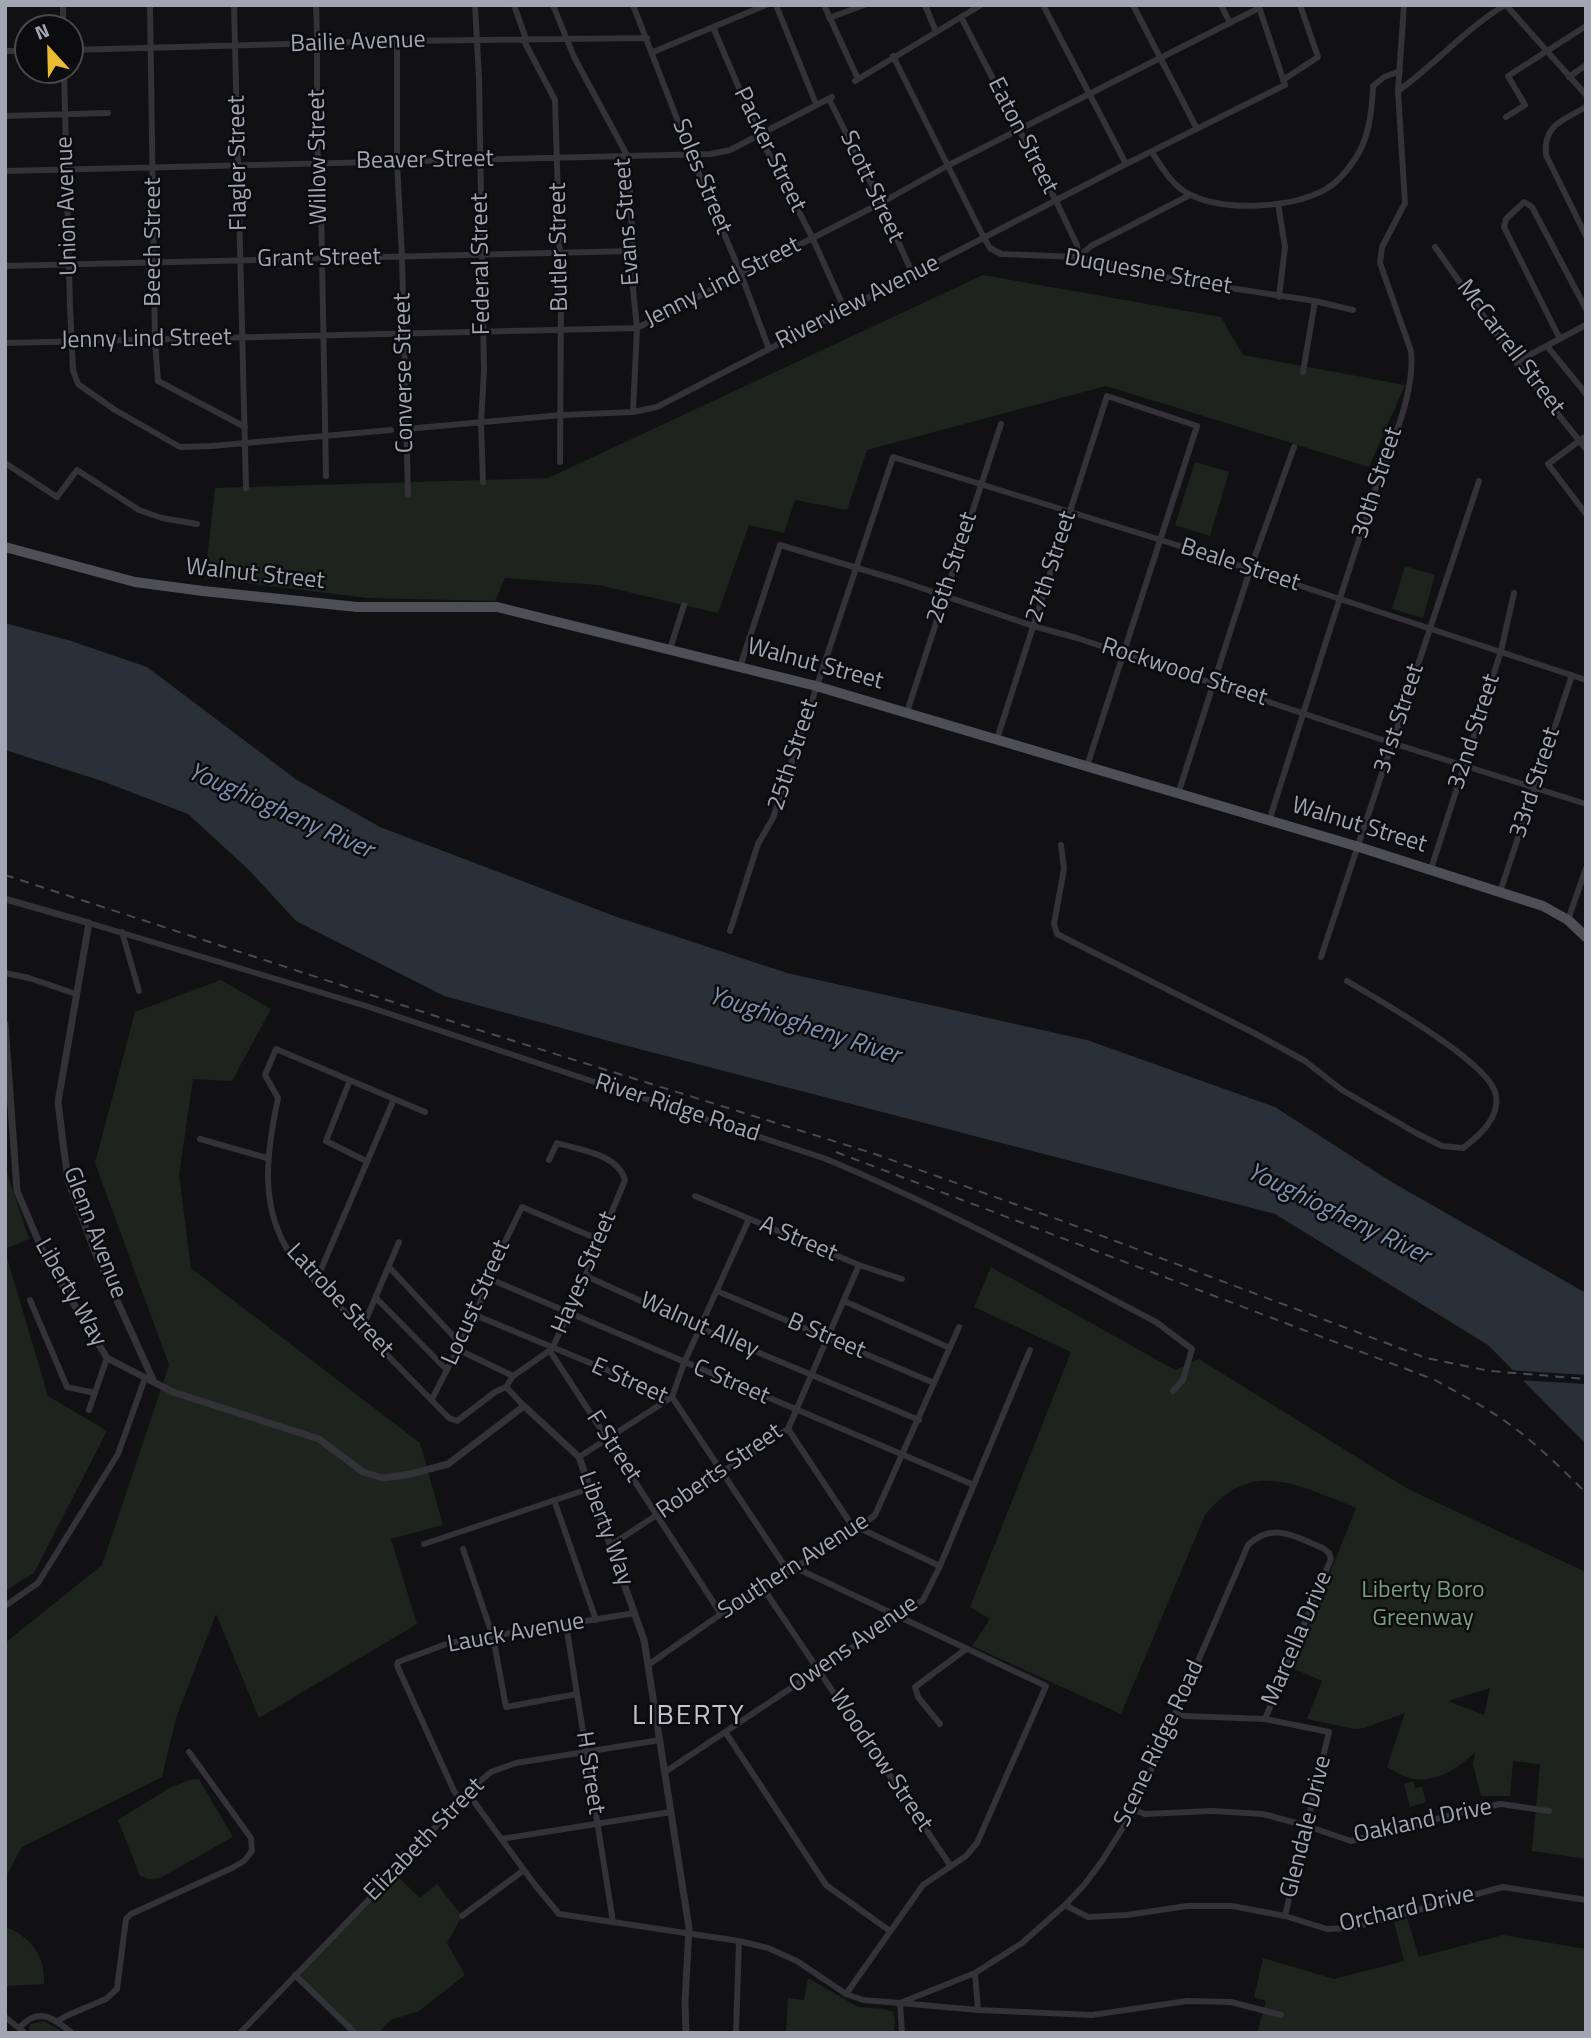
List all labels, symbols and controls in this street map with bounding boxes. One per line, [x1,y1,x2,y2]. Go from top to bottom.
north arrow [14,14,84,84]
text: N [30,15,53,47]
street label: Bailie Avenue [290,26,426,60]
street label: Eaton Street [980,73,1064,199]
street label: Packer Street [726,83,812,217]
street label: Willow Street [303,89,335,225]
street label: Flagler Street [223,95,255,231]
street label: Soles Street [665,115,737,239]
street label: Scott Street [833,127,909,247]
street label: Union Avenue [51,136,85,276]
street label: Beaver Street [356,145,494,177]
street label: Evans Street [609,157,647,287]
street label: Beech Street [140,177,168,307]
street label: Butler Street [544,182,576,312]
street label: Federal Street [466,193,498,335]
street label: Jenny Lind Street [640,231,806,335]
street label: Grant Street [257,244,381,274]
street label: Duquesne Street [1062,244,1234,302]
street label: Riverview Avenue [772,249,944,357]
street label: McCarrell Street [1450,275,1570,421]
street label: Converse Street [389,293,421,453]
street label: Jenny Lind Street [60,324,232,356]
street label: 30th Street [1346,424,1410,542]
street label: 27th Street [1020,508,1084,626]
street label: 26th Street [921,509,985,627]
street label: Beale Street [1177,533,1303,599]
street label: Walnut Street [184,553,326,597]
street label: Walnut Street [744,633,886,697]
street label: Rockwood Street [1097,633,1271,713]
street label: 31st Street [1369,661,1431,777]
street label: 32nd Street [1443,671,1507,793]
street label: 25th Street [762,696,826,814]
street label: 33rd Street [1505,724,1567,842]
water label: Youghiogheny River [183,757,377,867]
street label: Walnut Street [1288,792,1430,860]
water label: Youghiogheny River [704,981,904,1073]
street label: River Ridge Road [591,1069,763,1149]
water label: Youghiogheny River [1242,1157,1434,1273]
street label: Glenn Avenue [56,1163,132,1303]
street label: Hayes Street [546,1208,624,1338]
street label: A Street [755,1211,841,1269]
street label: Liberty Way [28,1234,112,1352]
street label: Locust Street [437,1236,517,1370]
street label: Latrobe Street [279,1238,399,1364]
street label: Walnut Alley [635,1287,763,1365]
street label: B Street [783,1308,869,1366]
street label: E Street [586,1352,672,1412]
street label: C Street [688,1354,774,1412]
street label: F Street [579,1406,647,1488]
street label: Roberts Street [652,1418,788,1526]
street label: Liberty Way [571,1468,639,1590]
street label: Southern Avenue [713,1508,875,1626]
street label: Marcella Drive [1257,1567,1339,1711]
park label: Liberty Boro Greenway [1361,1577,1485,1633]
street label: Owens Avenue [784,1590,924,1700]
street label: Lauck Avenue [445,1608,587,1660]
street label: Scene Ridge Road [1109,1656,1211,1832]
street label: Woodrow Street [822,1685,938,1837]
district label: LIBERTY [633,1700,745,1734]
street label: H Street [568,1730,610,1816]
street label: Glendale Drive [1275,1753,1339,1901]
street label: Elizabeth Street [359,1772,491,1908]
street label: Oakland Drive [1351,1793,1495,1851]
street label: Orchard Drive [1337,1880,1477,1940]

